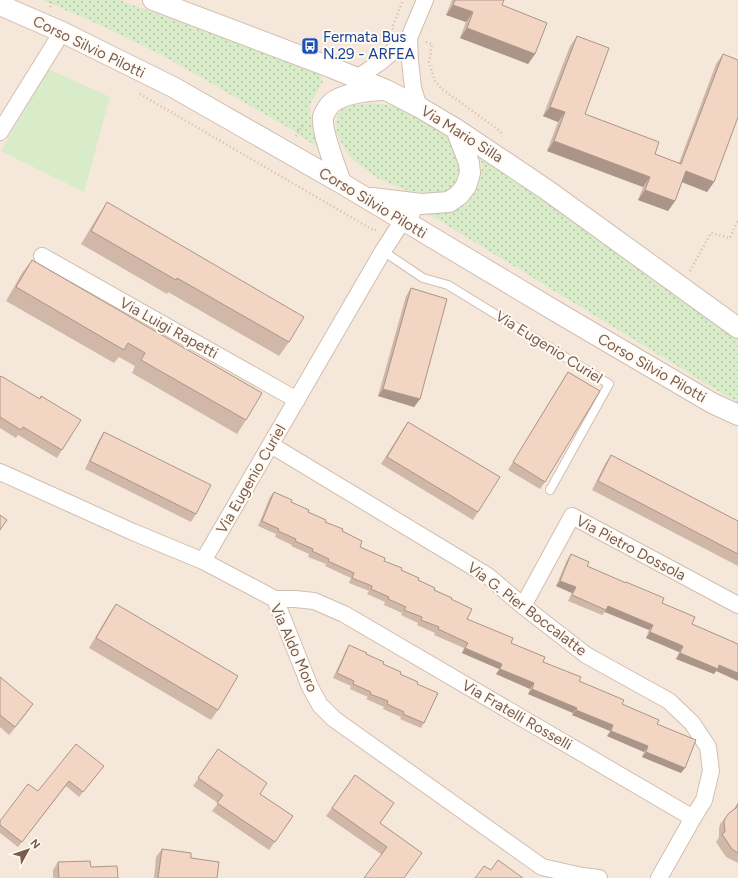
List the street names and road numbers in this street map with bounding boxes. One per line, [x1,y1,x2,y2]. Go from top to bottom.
street label: Corso Silvio Pilotti [30,12,148,82]
street label: Via Mario Silla [418,102,506,166]
street label: Corso Silvio Pilotti [316,164,430,242]
street label: Via Luigi Rapetti [117,294,221,362]
street label: Via Eugenio Curiel [492,307,606,387]
street label: Corso Silvio Pilotti [594,330,710,406]
street label: Via Eugenio Curiel [212,421,290,537]
street label: Via Pietro Dossola [573,512,689,584]
street label: Via G. Pier Boccalatte [464,558,590,660]
street label: Via Aldo Moro [266,601,322,695]
street label: Via Fratelli Rosselli [459,676,575,754]

